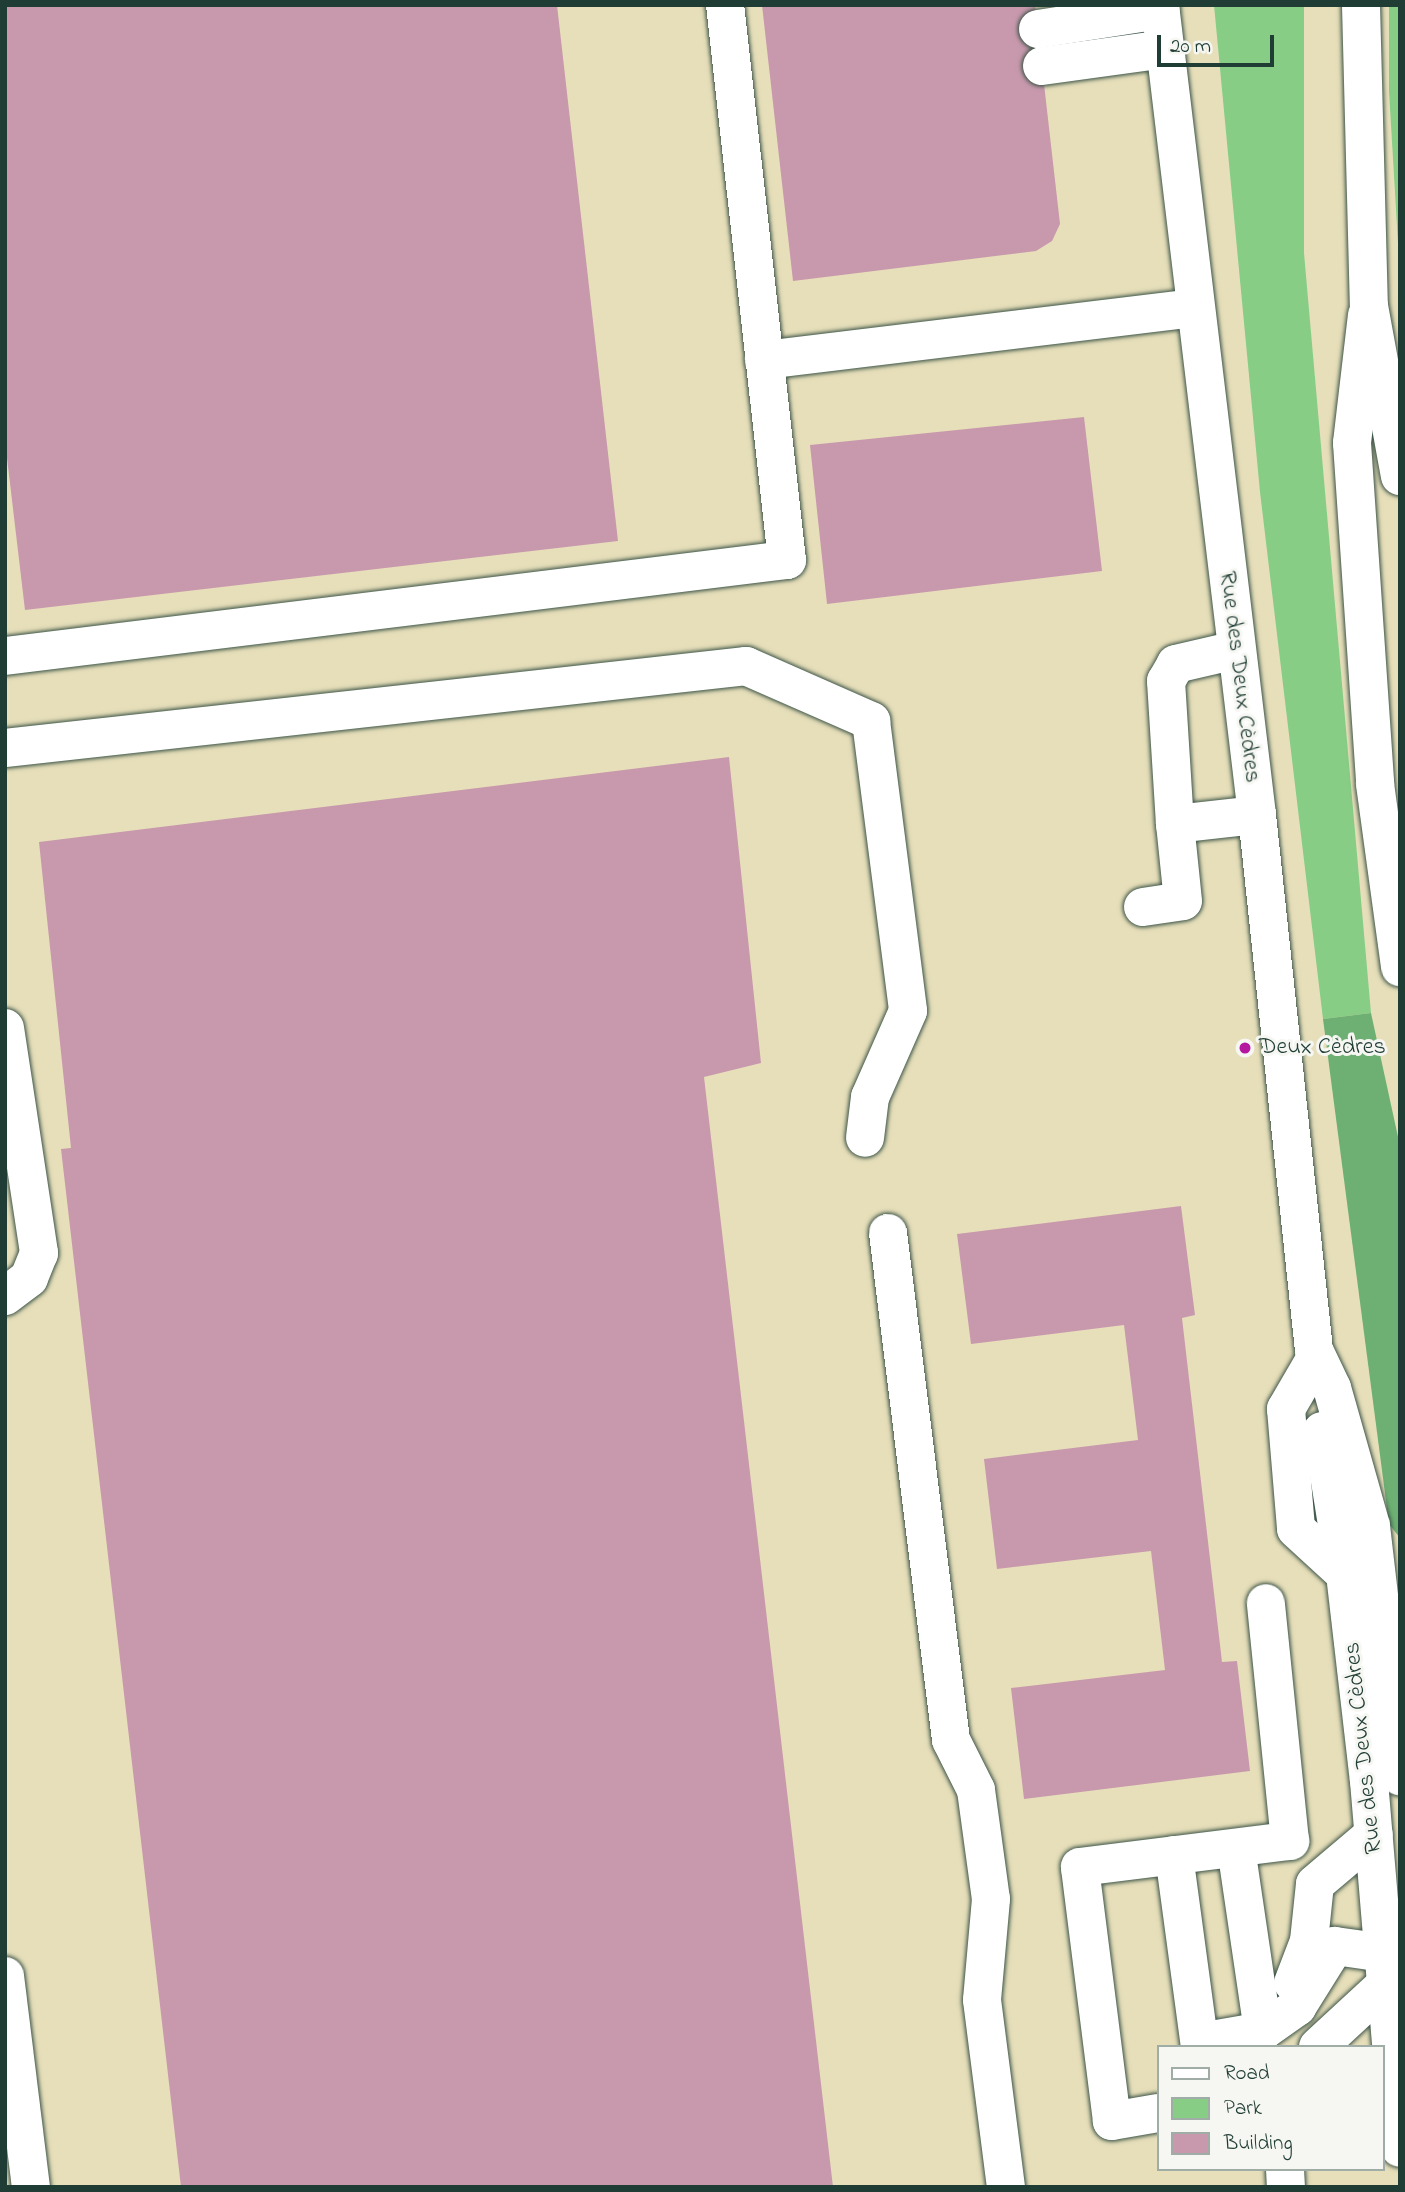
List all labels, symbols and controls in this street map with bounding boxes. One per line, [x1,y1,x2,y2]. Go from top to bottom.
scale bar [1160,21,1277,65]
text: 20 m [1170,32,1211,62]
street label: Rue des Deux Cèdres [1212,570,1266,784]
place label: Deux Cèdres [1259,1034,1386,1062]
marker: Deux Cèdres [1237,1040,1253,1056]
street label: Rue des Deux Cèdres [1339,1641,1389,1855]
legend [1156,2045,1384,2171]
text: Road [1224,2059,1270,2089]
text: Park [1224,2094,1262,2124]
text: Building [1224,2129,1293,2159]

